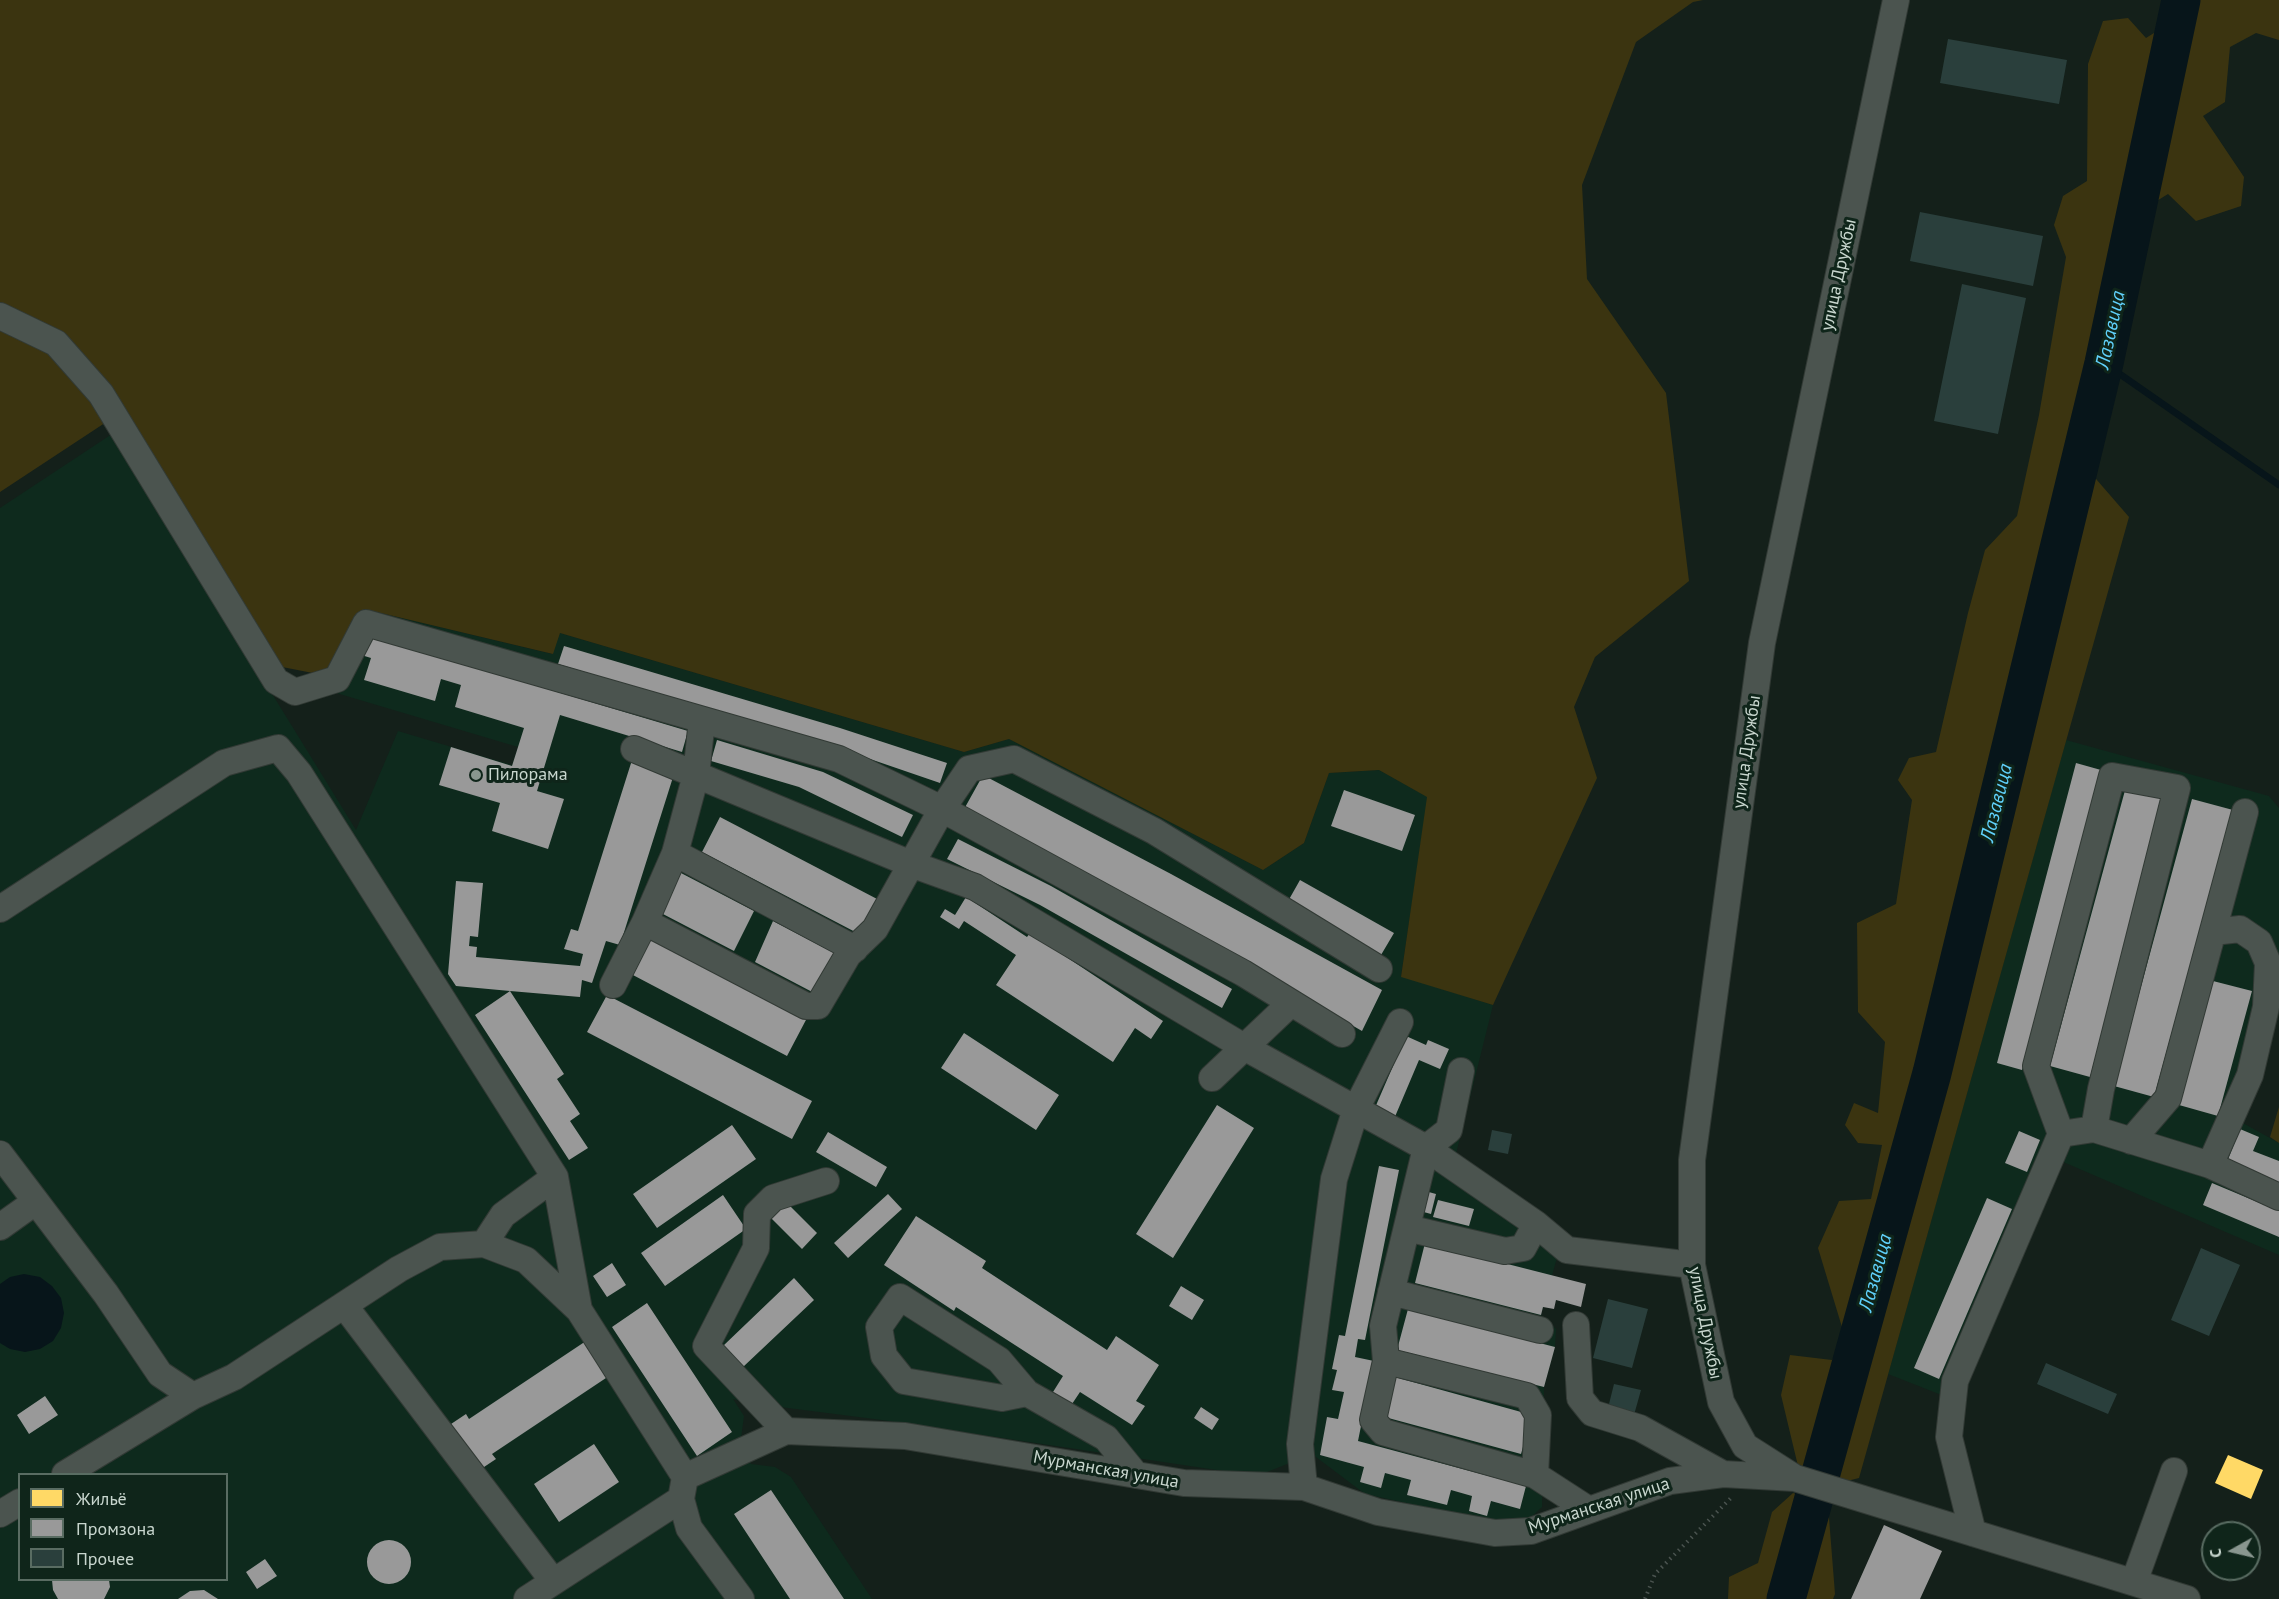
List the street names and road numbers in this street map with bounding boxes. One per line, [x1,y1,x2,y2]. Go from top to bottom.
street label: улица Дружбы [1817,217,1861,333]
street label: улица Дружбы [1728,694,1766,810]
street label: улица Дружбы [1684,1265,1726,1381]
street label: Мурманская улица [1032,1447,1180,1493]
street label: Мурманская улица [1526,1473,1672,1539]

